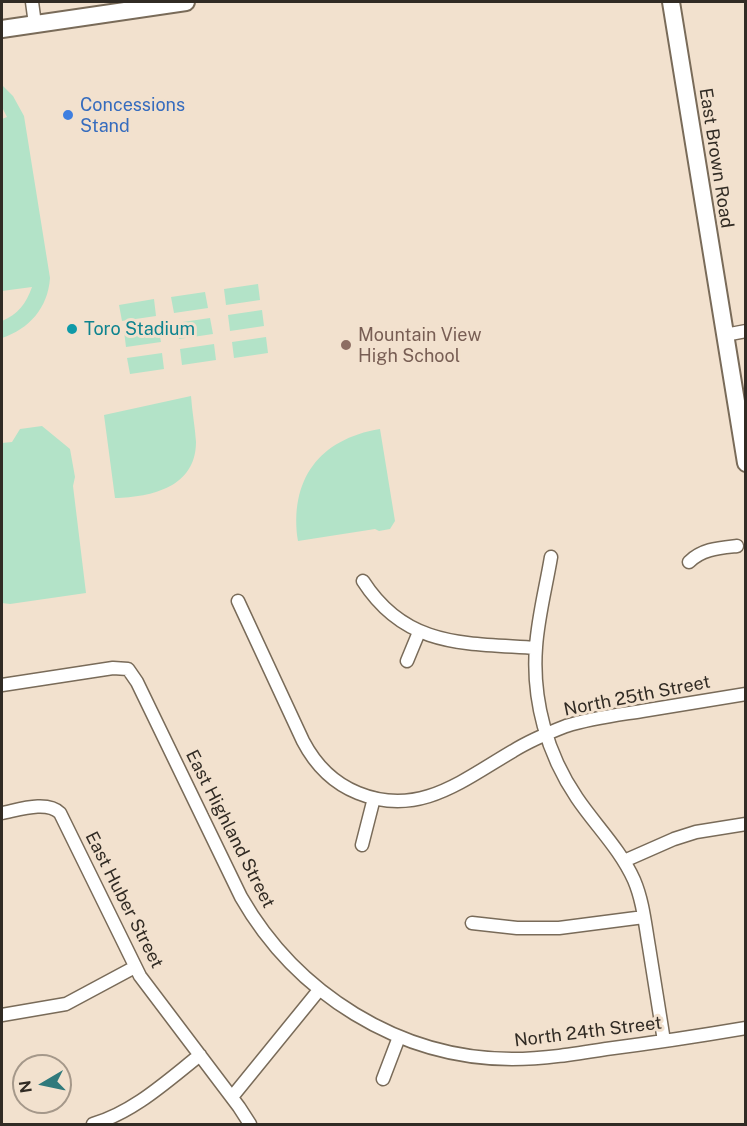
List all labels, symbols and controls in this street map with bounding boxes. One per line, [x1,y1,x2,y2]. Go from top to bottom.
street label: East Brown Road [694,86,738,230]
place label: Concessions Stand [80,94,185,136]
marker: Concessions Stand [61,108,75,122]
place label: Toro Stadium [84,318,195,340]
marker: Toro Stadium [65,322,79,336]
place label: Mountain View High School [358,324,481,366]
marker: Mountain View High School [339,338,353,352]
street label: North 25th Street [562,671,712,721]
street label: East Highland Street [181,746,279,912]
street label: East Huber Street [80,828,168,972]
street label: North 24th Street [513,1012,663,1052]
north arrow [12,1054,72,1114]
text: N [15,1079,36,1094]

